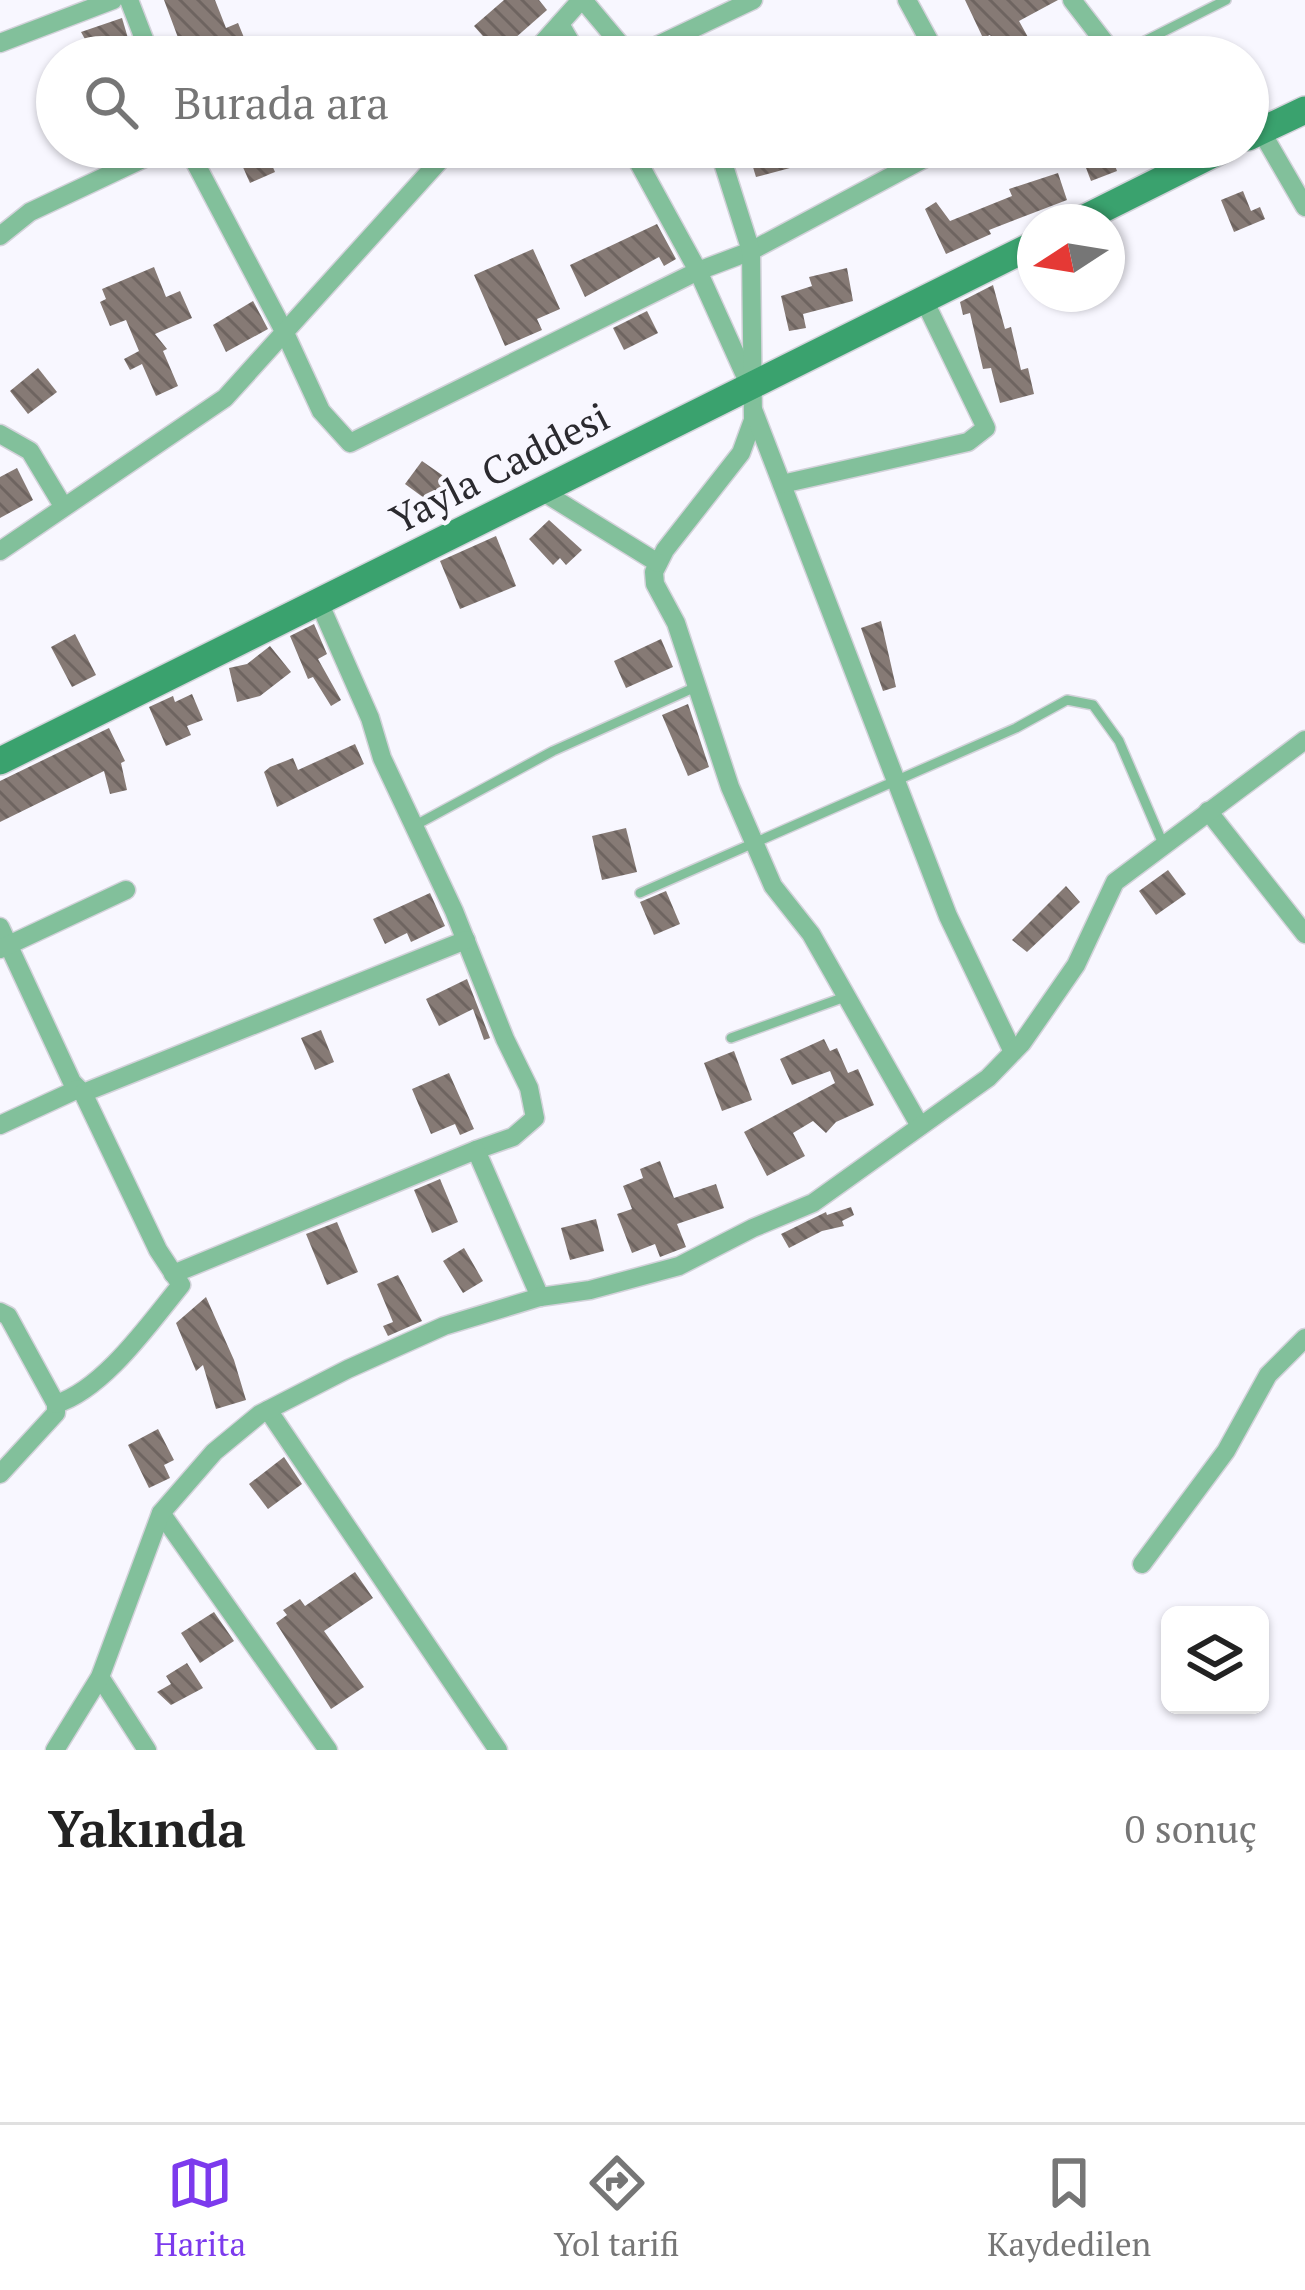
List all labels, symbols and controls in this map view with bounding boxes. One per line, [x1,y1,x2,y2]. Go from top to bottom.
search box [36,36,1269,168]
icon: search [78,69,144,135]
text: Burada ara [174,72,389,132]
north arrow [1017,204,1125,312]
street label: Yayla Caddesi [381,390,617,544]
map controls [1161,1606,1269,1714]
button: layers [1161,1606,1269,1714]
text: Yakında [48,1794,246,1862]
text: 0 sonuç [1125,1802,1257,1854]
tab: Harita [154,2150,246,2265]
tab: Yol tarifi [554,2150,680,2265]
tab: Kaydedilen [987,2150,1151,2265]

